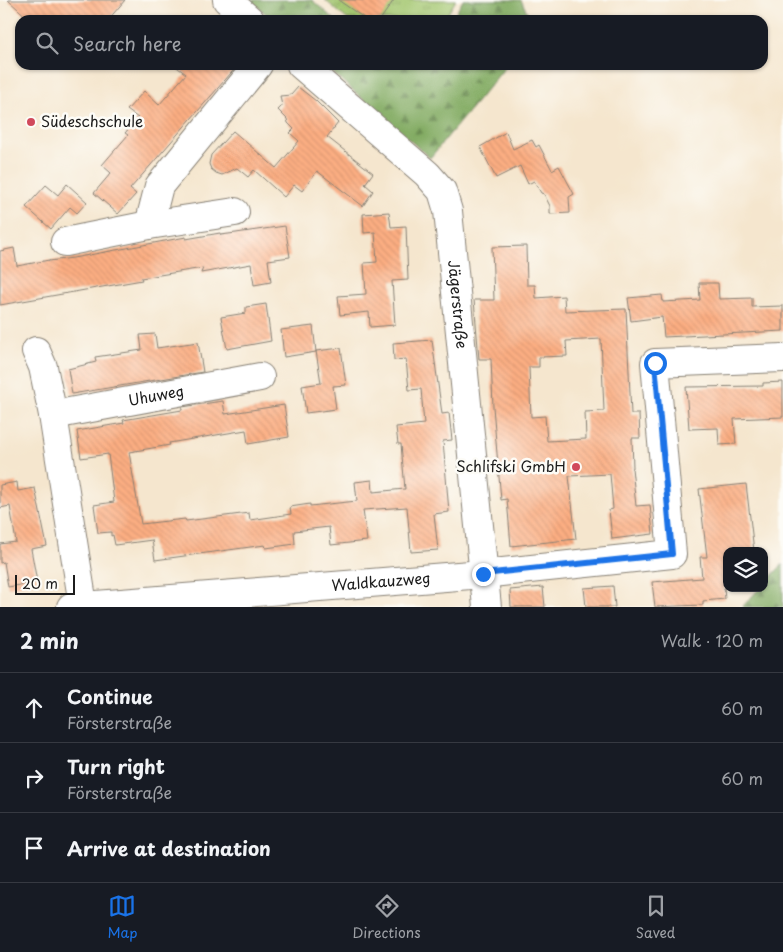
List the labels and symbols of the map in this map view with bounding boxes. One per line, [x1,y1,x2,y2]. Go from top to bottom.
place label: Südeschschule [41,109,143,132]
marker: Südeschschule [25,116,37,128]
street label: Jägerstraße [443,259,474,350]
route start [644,352,667,375]
street label: Uhuweg [126,378,186,411]
place label: Schlifski GmbH [456,454,566,477]
marker: Schlifski GmbH [570,461,582,473]
route end [472,563,495,586]
street label: Waldkauzweg [330,565,431,596]
scale bar [15,572,75,595]

